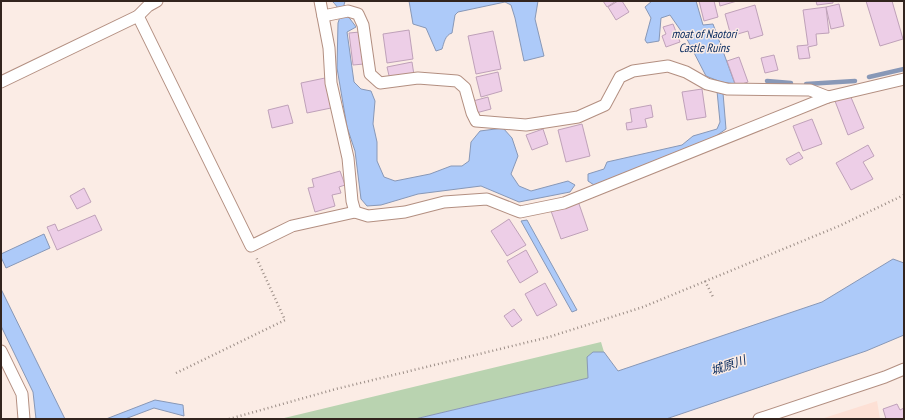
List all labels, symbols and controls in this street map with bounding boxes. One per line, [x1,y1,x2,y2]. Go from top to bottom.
water label: moat of Naotori Castle Ruins [671,26,738,55]
water label: 城原川 [709,351,749,378]

